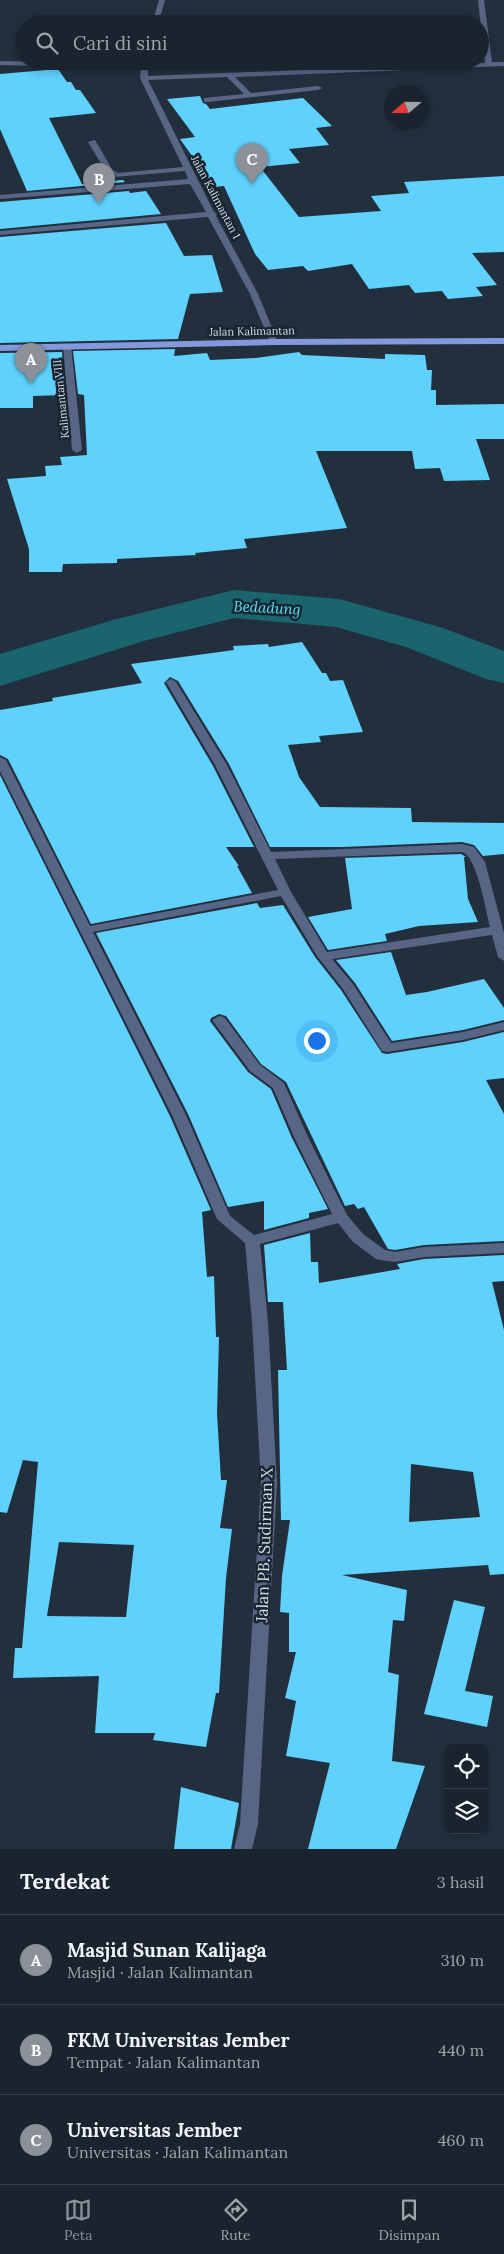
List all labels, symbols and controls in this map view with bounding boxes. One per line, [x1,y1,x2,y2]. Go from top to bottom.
search box [15,15,489,70]
icon: search [33,29,61,57]
text: Cari di sini [73,31,167,55]
north arrow [384,85,429,130]
pin: C [236,143,268,184]
street label: Jalan Kalimantan 1 [188,152,244,241]
pin: B [83,163,115,204]
street label: Jalan Kalimantan [208,323,295,339]
pin: A [15,343,47,384]
street label: Kalimantan VIII [50,359,72,439]
water label: Bedadung [233,596,301,619]
your location [304,1028,330,1054]
street label: Jalan PB. Sudirman X [251,1467,277,1624]
map controls [444,1744,489,1834]
button: locate [444,1744,489,1789]
button: layers [444,1789,489,1834]
text: Terdekat [20,1868,110,1895]
text: 3 hasil [437,1872,484,1892]
text: Masjid Sunan Kalijaga [67,1938,267,1962]
text: A [31,1950,41,1970]
text: 310 m [441,1950,484,1970]
text: Masjid · Jalan Kalimantan [67,1962,253,1982]
text: FKM Universitas Jember [67,2028,290,2052]
text: B [31,2040,41,2060]
text: 440 m [438,2040,484,2060]
text: Tempat · Jalan Kalimantan [67,2052,261,2072]
text: Universitas Jember [67,2118,242,2142]
text: C [30,2130,42,2150]
text: 460 m [438,2130,484,2150]
text: Universitas · Jalan Kalimantan [67,2142,288,2162]
tab: Peta [64,2196,92,2244]
tab: Rute [220,2196,251,2244]
tab: Disimpan [379,2196,440,2244]

